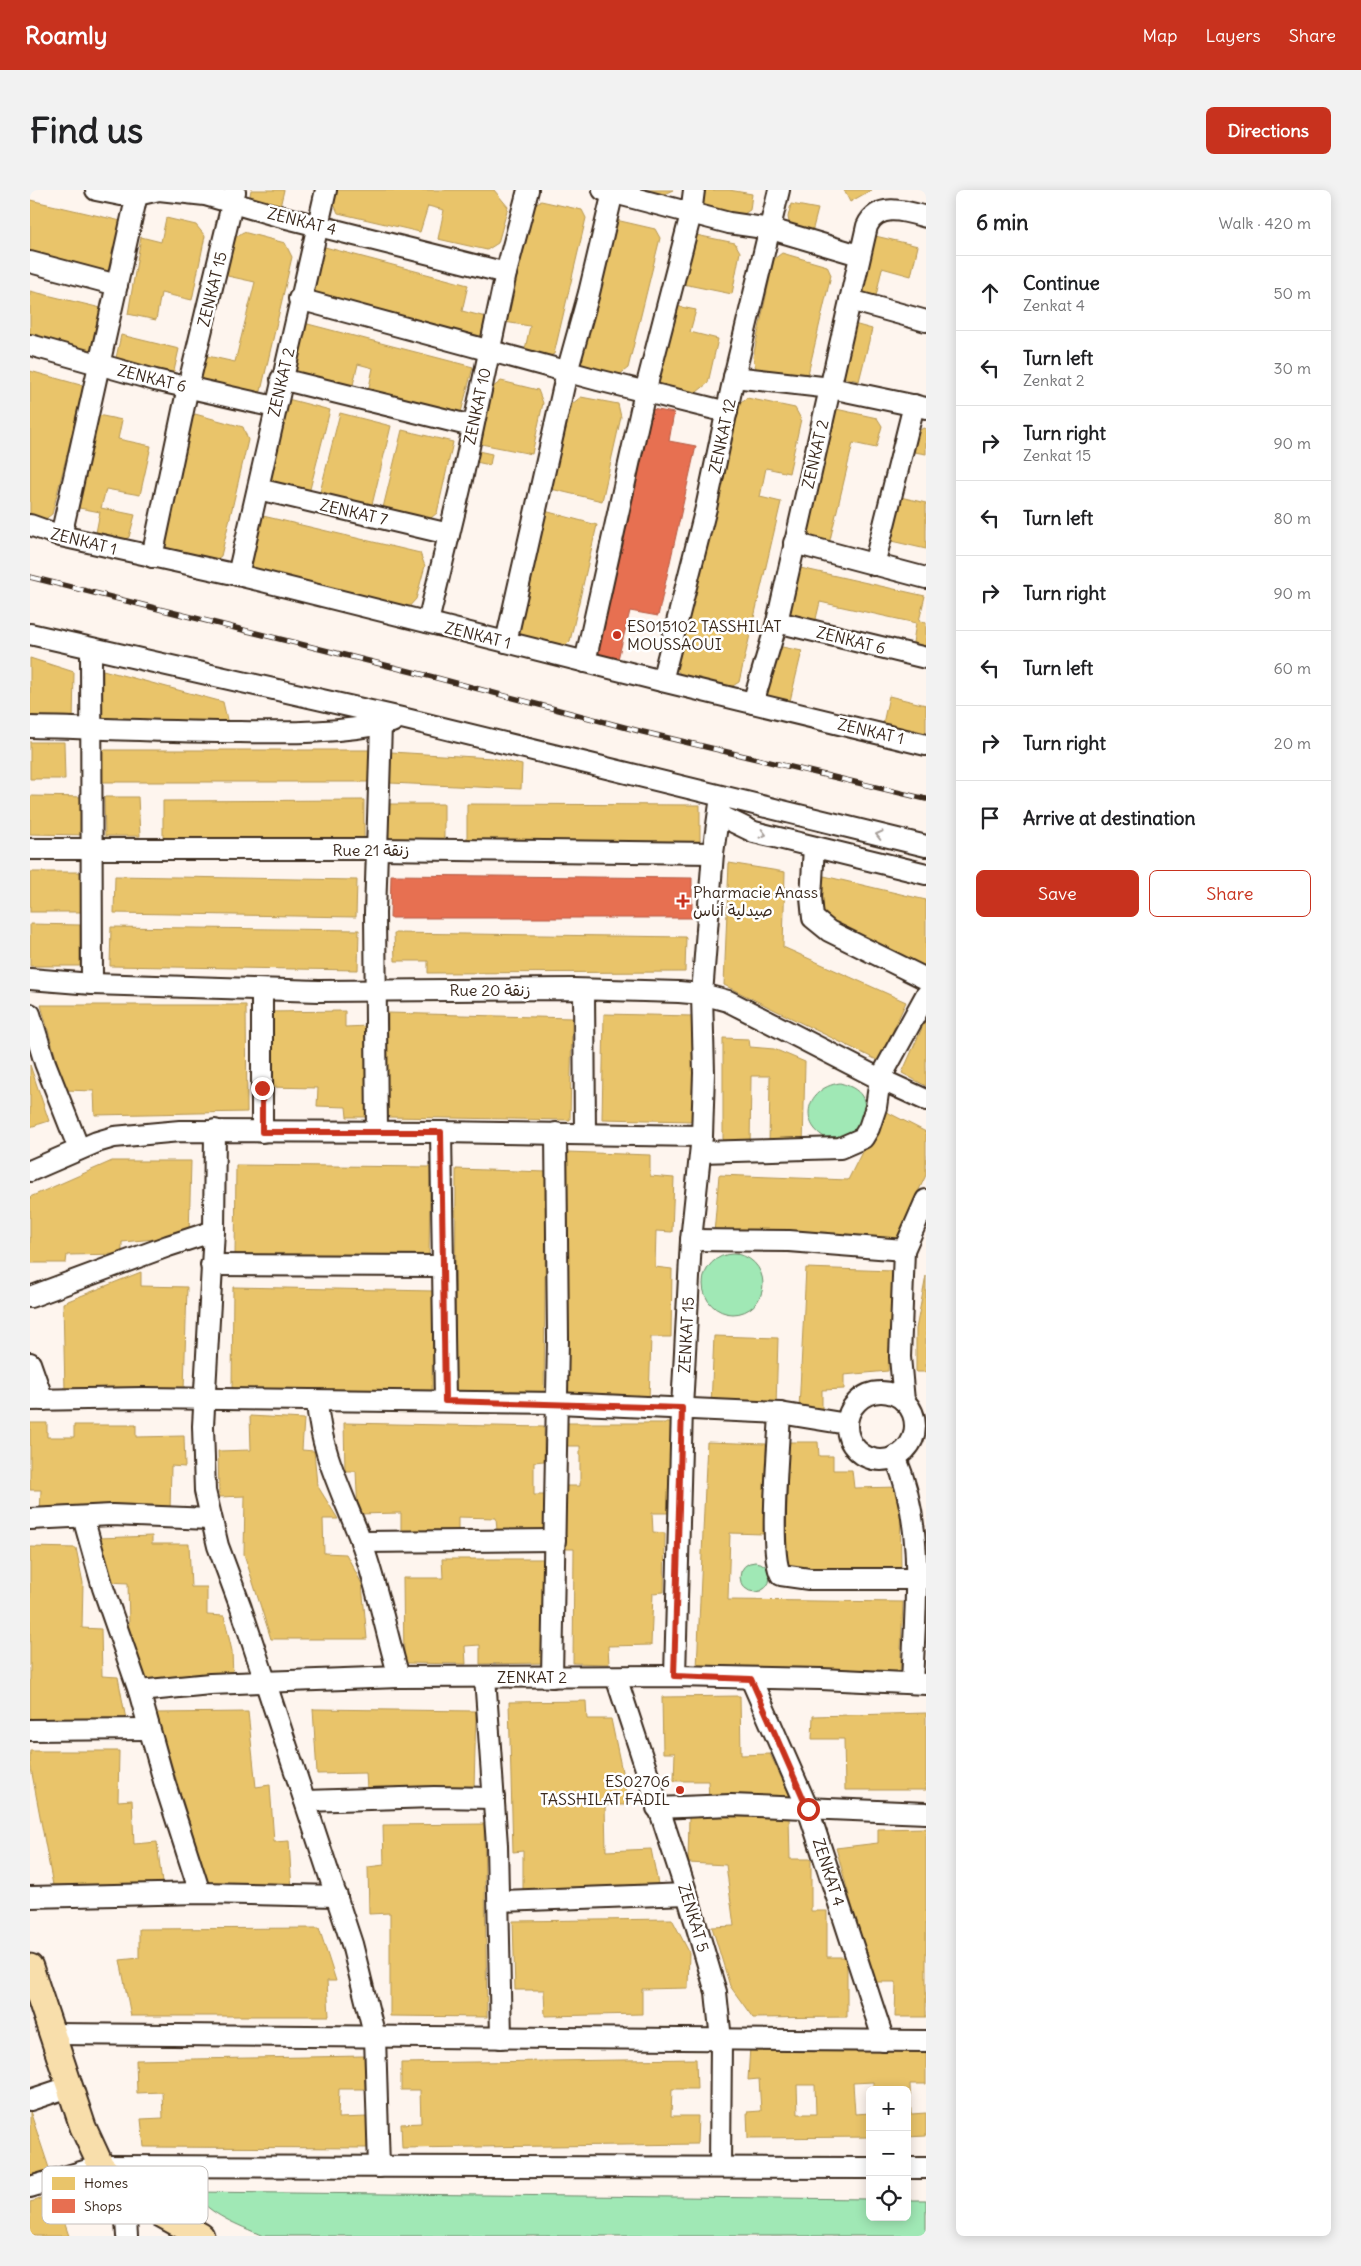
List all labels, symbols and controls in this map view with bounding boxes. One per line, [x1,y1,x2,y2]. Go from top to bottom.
text: Roamly [25,20,107,50]
text: Map [1142,24,1177,47]
text: Layers [1205,24,1261,47]
text: Share [1289,24,1336,47]
button: Directions [1206,107,1331,154]
text: Find us [30,108,143,152]
street label: ZENKAT 4 [265,203,339,239]
text: 6 min [976,209,1028,236]
text: Walk · 420 m [1219,213,1311,233]
street label: ZENKAT 15 [193,249,231,329]
text: Continue [1023,271,1100,295]
icon: ahead [976,279,1004,307]
text: 50 m [1273,283,1311,303]
text: Zenkat 4 [1023,295,1085,315]
street label: ZENKAT 2 [263,345,299,418]
text: Turn left [1023,346,1093,370]
icon: left [976,354,1004,382]
text: 30 m [1274,358,1311,378]
street label: ZENKAT 6 [115,360,189,396]
street label: ZENKAT 10 [459,366,495,446]
text: Zenkat 2 [1023,370,1085,390]
street label: ZENKAT 12 [704,396,740,475]
street label: ZENKAT 2 [797,417,833,490]
text: Turn right [1023,421,1106,445]
icon: right [976,429,1004,457]
text: 90 m [1273,433,1311,453]
text: Zenkat 15 [1023,445,1091,465]
street label: ZENKAT 7 [318,494,390,530]
icon: left [976,504,1004,532]
text: Turn left [1023,506,1093,530]
text: 80 m [1273,508,1311,528]
street label: ZENKAT 1 [49,523,119,559]
icon: right [976,579,1004,607]
text: Turn right [1023,581,1106,605]
text: 90 m [1273,583,1311,603]
place label: ES015102 TASSHILAT MOUSSAOUI [627,616,782,654]
street label: ZENKAT 1 [443,617,513,653]
street label: ZENKAT 6 [814,622,888,658]
marker: ES015102 TASSHILAT MOUSSAOUI [611,629,623,641]
icon: left [976,654,1004,682]
text: Turn left [1023,656,1093,680]
text: 60 m [1273,658,1311,678]
street label: ZENKAT 1 [836,714,906,748]
icon: right [976,729,1004,757]
text: Turn right [1023,731,1106,755]
text: 20 m [1274,733,1311,753]
icon: arrive [976,804,1004,832]
text: Arrive at destination [1023,806,1196,830]
one-way arrow [759,828,768,839]
one-way arrow [874,830,883,841]
street label: Rue 21 زنقة [333,840,409,860]
button: Save [976,870,1139,917]
button: Share [1149,870,1311,917]
place label: Pharmacie Anass صيدلية أناس [693,882,818,920]
marker: Pharmacie Anass صيدلية أناس [677,895,689,907]
street label: Rue 20 زنقة [449,980,531,1000]
route end [251,1077,274,1100]
street label: ZENKAT 15 [674,1296,698,1374]
street label: ZENKAT 2 [497,1667,567,1687]
place label: ES02706 TASSHILAT FADIL [540,1771,670,1809]
marker: ES02706 TASSHILAT FADIL [674,1784,686,1796]
route start [797,1798,820,1821]
street label: ZENKAT 4 [809,1835,849,1909]
street label: ZENKAT 5 [674,1881,714,1955]
map controls [866,2086,911,2221]
button: + [866,2086,911,2131]
button: − [866,2131,911,2176]
legend [42,2166,208,2224]
text: Homes [84,2174,128,2192]
button: locate [866,2176,911,2221]
text: Shops [84,2197,122,2215]

